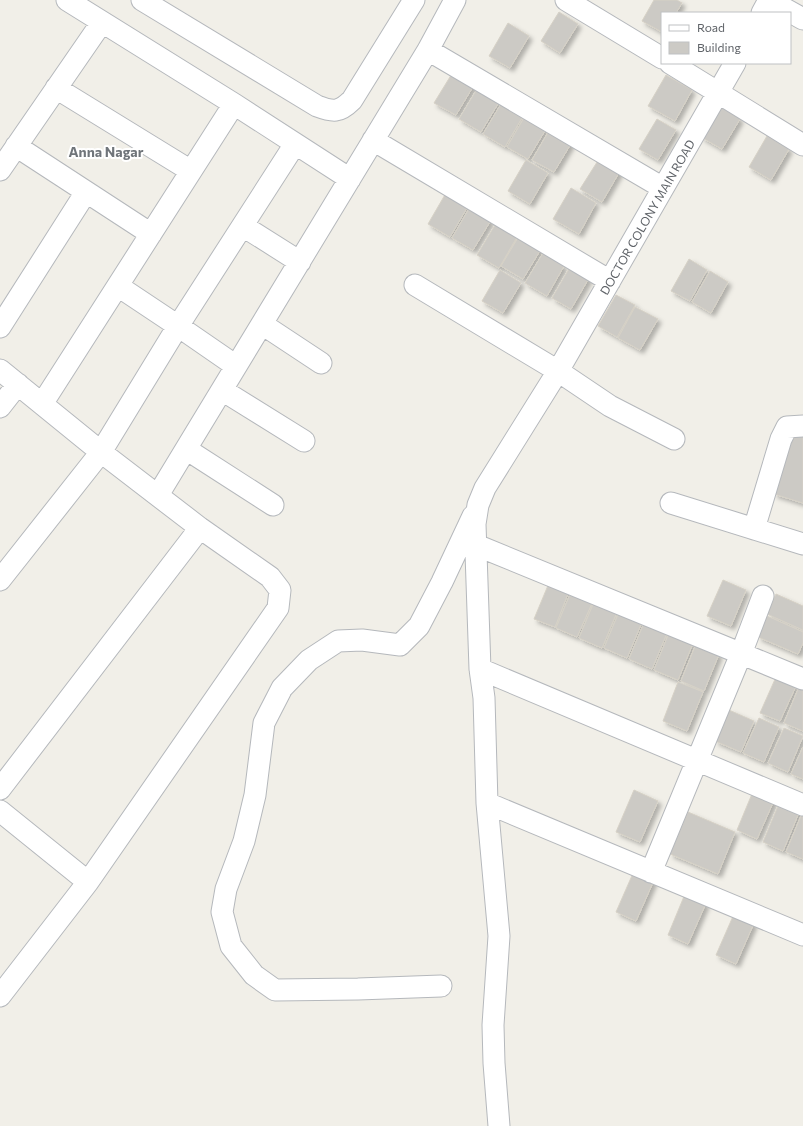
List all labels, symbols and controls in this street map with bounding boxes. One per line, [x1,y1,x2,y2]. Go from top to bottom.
legend [661,12,791,64]
text: Road [697,20,725,34]
text: Building [697,40,741,54]
street label: DOCTOR COLONY MAIN ROAD [597,137,697,297]
district label: Anna Nagar [69,143,144,160]

